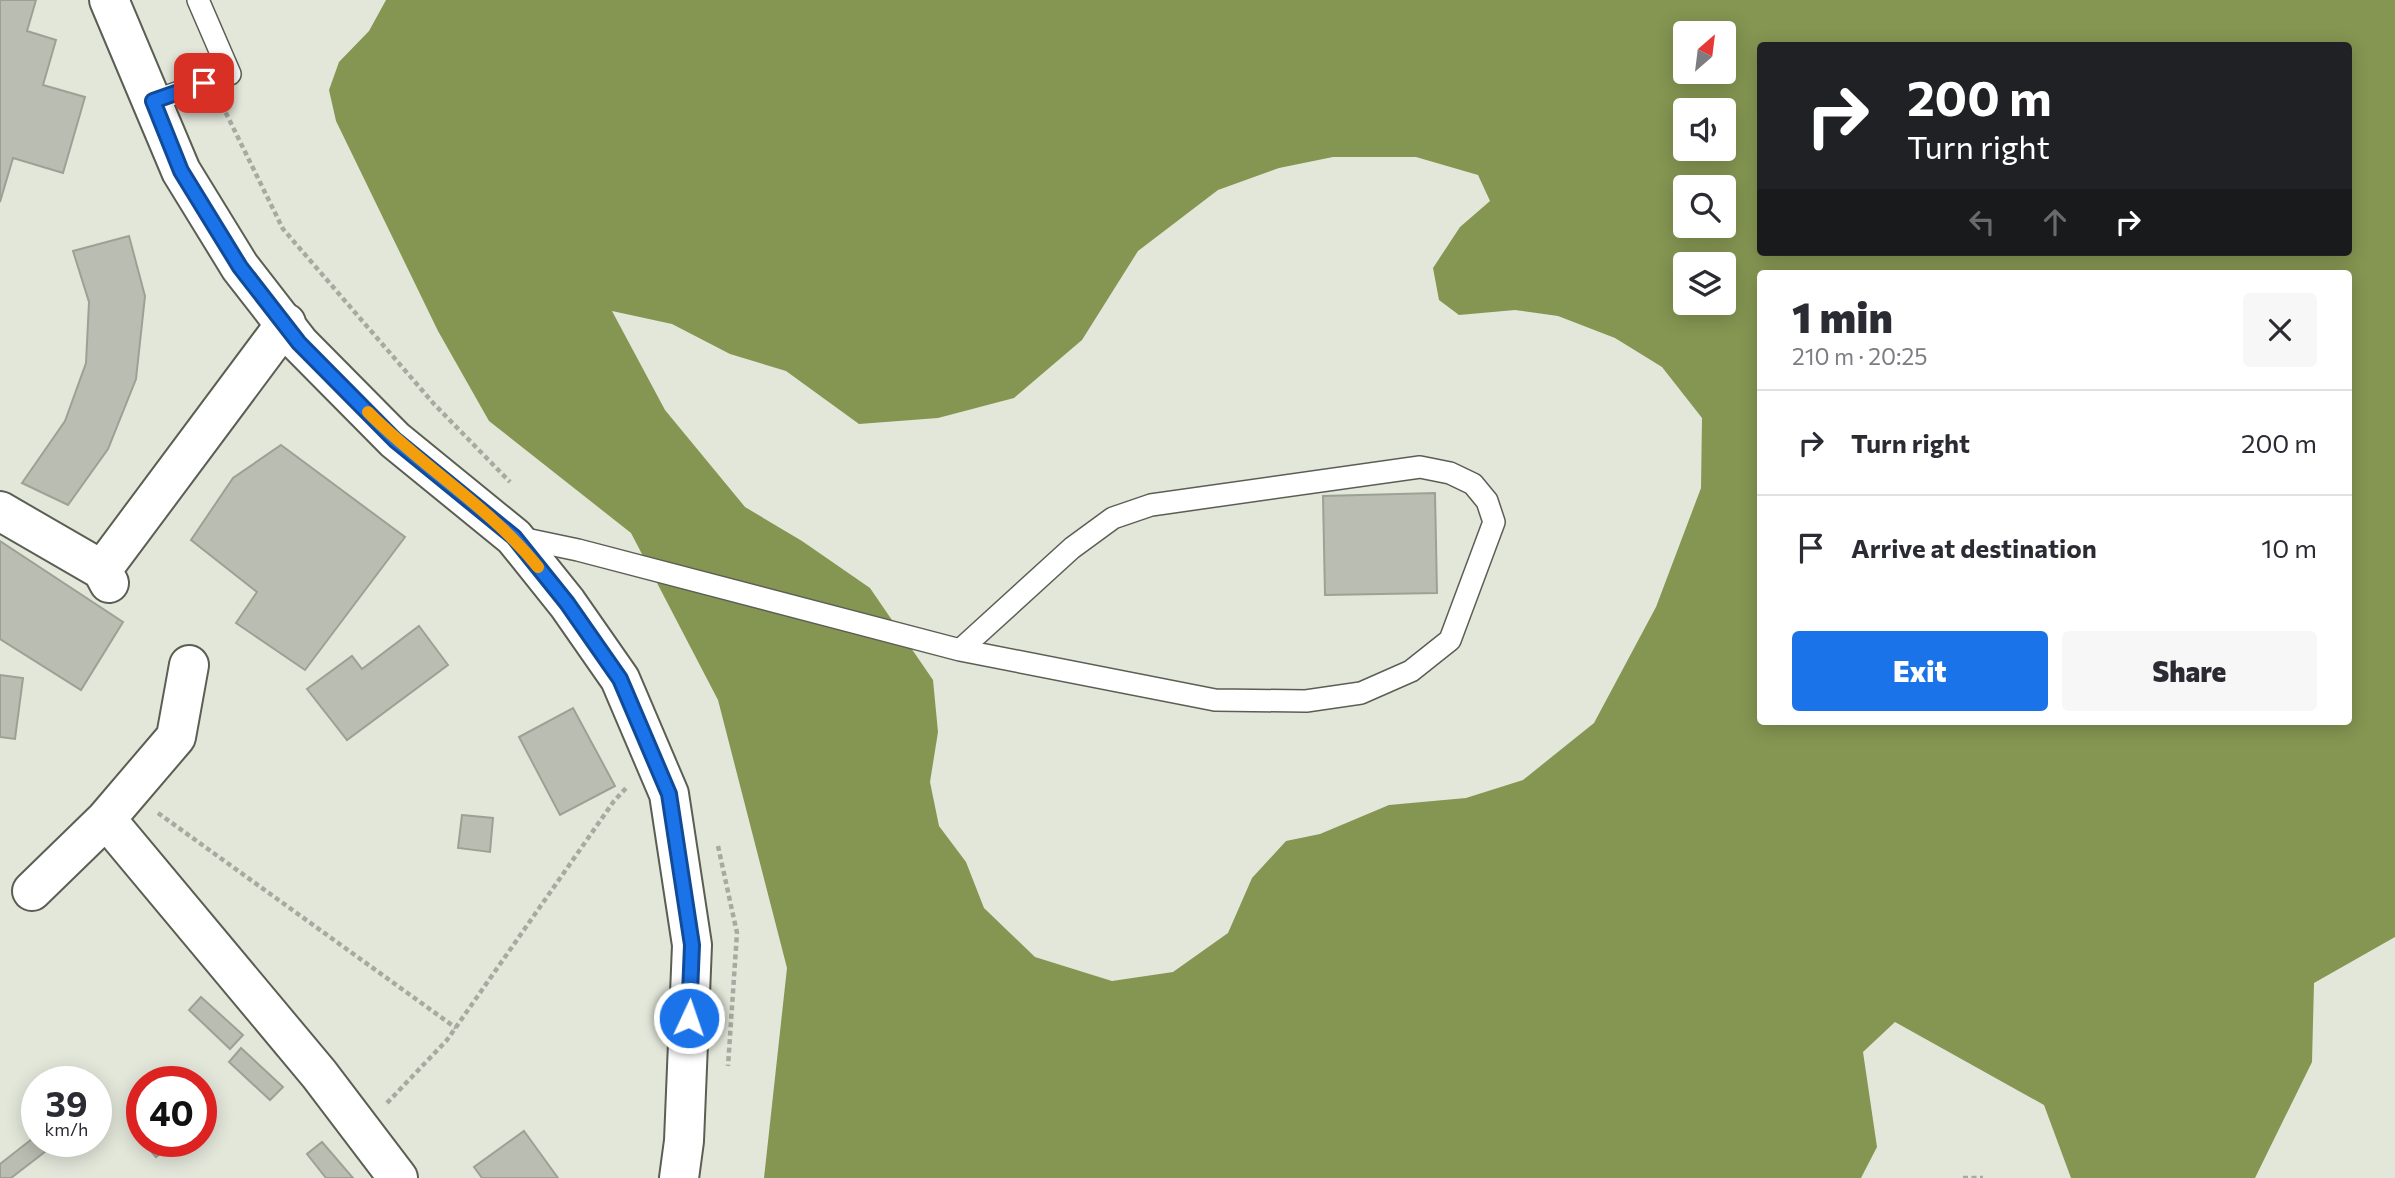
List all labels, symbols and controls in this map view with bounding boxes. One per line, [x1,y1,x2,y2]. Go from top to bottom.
north arrow [1673,21,1736,84]
map controls [1673,21,1736,315]
pin [174,53,234,113]
icon: arrive [185,64,223,102]
text: 200 m [1907,66,2052,126]
icon: right [1792,70,1883,161]
button: sound [1673,98,1736,161]
text: Turn right [1907,126,2050,166]
button: search [1673,175,1736,238]
icon: left [1963,203,2001,241]
icon: ahead [2036,203,2074,241]
icon: right [2109,203,2147,241]
button: layers [1673,252,1736,315]
text: 1 min [1792,290,1893,342]
button: close [2243,293,2317,367]
text: 210 m · 20:25 [1792,342,1927,370]
icon: right [1792,424,1830,462]
text: Turn right [1851,427,1970,458]
text: 200 m [2241,427,2317,458]
icon: arrive [1792,529,1830,567]
text: Arrive at destination [1851,532,2097,563]
text: 10 m [2261,532,2317,563]
button: Exit [1792,631,2048,711]
button: Share [2062,631,2317,711]
position arrow [652,981,726,1055]
speed limit sign: 40 [126,1066,217,1157]
text: 39 [46,1081,87,1124]
text: km/h [45,1118,88,1140]

